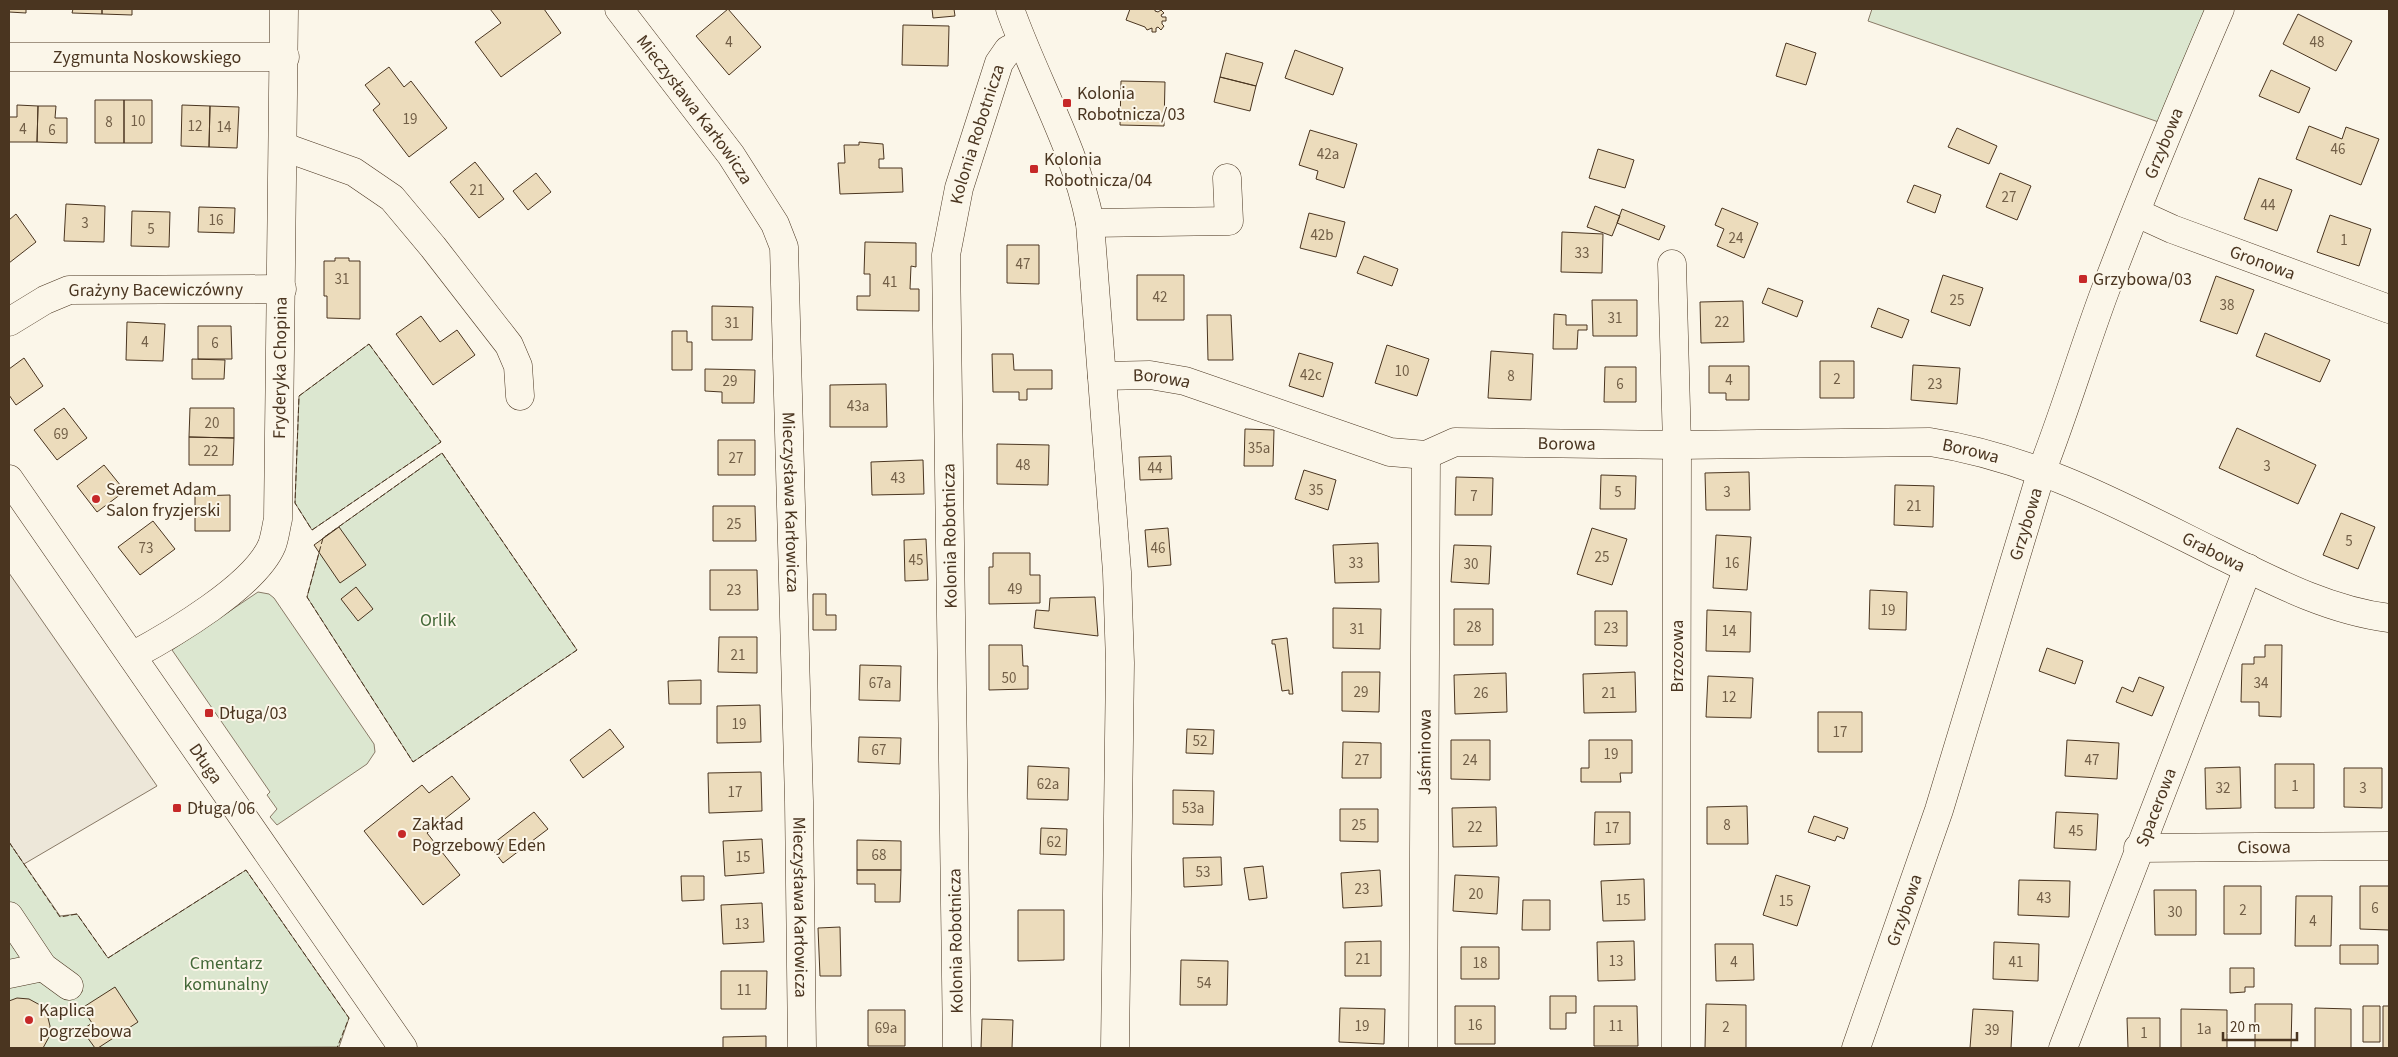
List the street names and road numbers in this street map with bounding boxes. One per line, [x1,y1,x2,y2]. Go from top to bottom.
street label: Mieczysława Karłowicza [631,30,759,189]
street label: Zygmunta Noskowskiego [53,45,241,70]
street label: Kolonia Robotnicza [944,61,1010,206]
street label: Grzybowa [2138,104,2189,183]
street label: Gronowa [2226,239,2299,286]
street label: Grażyny Bacewiczówny [69,277,244,303]
street label: Fryderyka Chopina [266,296,293,439]
street label: Borowa [1133,362,1194,395]
street label: Mieczysława Karłowicza [776,412,806,593]
street label: Borowa [1537,431,1596,456]
street label: Borowa [1940,432,2002,470]
street label: Kolonia Robotnicza [936,463,964,609]
street label: Grzybowa [2003,484,2048,563]
street label: Grabowa [2178,525,2250,578]
street label: Brzozowa [1665,620,1690,692]
street label: Jaśminowa [1412,709,1437,795]
street label: Długa [183,738,229,789]
street label: Spacerowa [2129,764,2182,850]
street label: Mieczysława Karłowicza [787,817,814,998]
street label: Cisowa [2237,834,2291,860]
street label: Kolonia Robotnicza [942,868,970,1014]
street label: Grzybowa [1880,871,1928,950]

